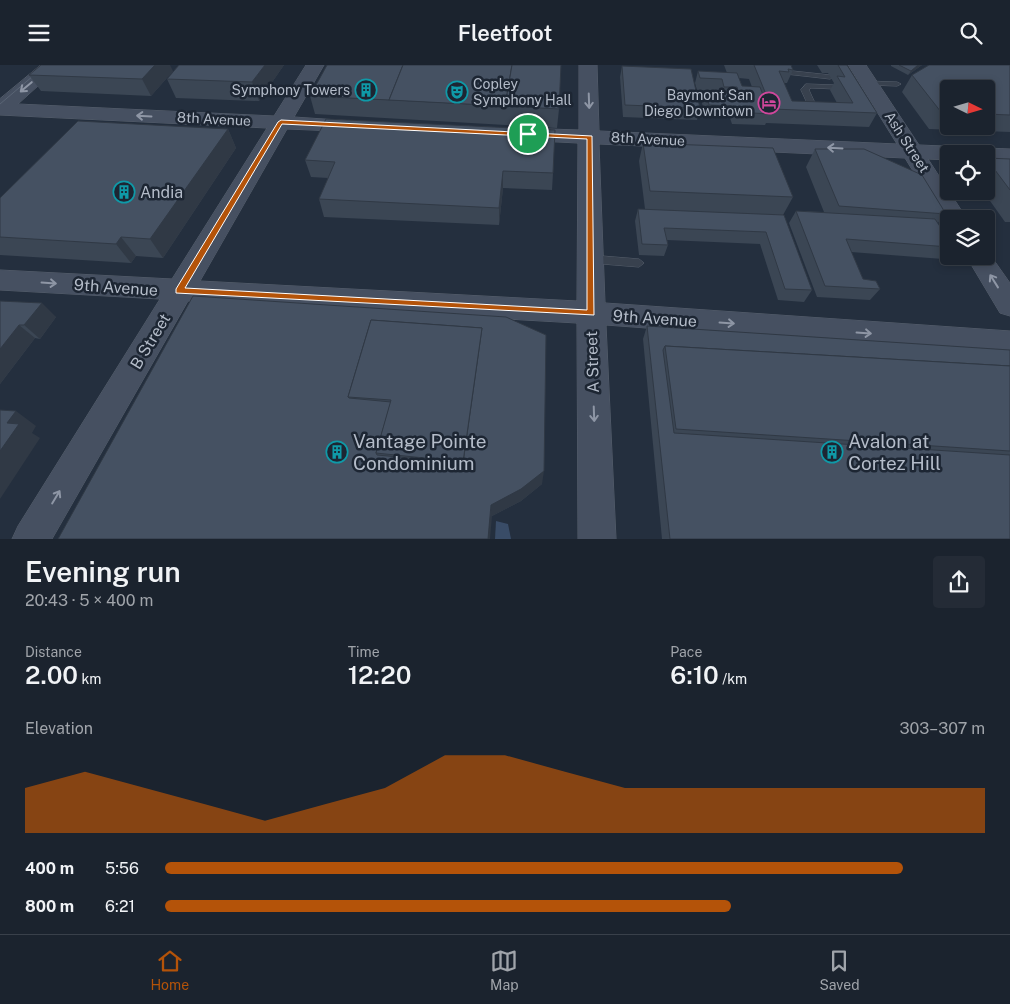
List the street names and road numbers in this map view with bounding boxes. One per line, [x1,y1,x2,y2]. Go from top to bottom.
street label: 8th Avenue [177,109,251,129]
street label: Ash Street [881,109,933,175]
street label: 8th Avenue [611,129,685,149]
street label: 9th Avenue [73,275,159,300]
street label: 9th Avenue [612,306,698,331]
street label: B Street [126,310,174,372]
street label: A Street [582,331,603,393]

